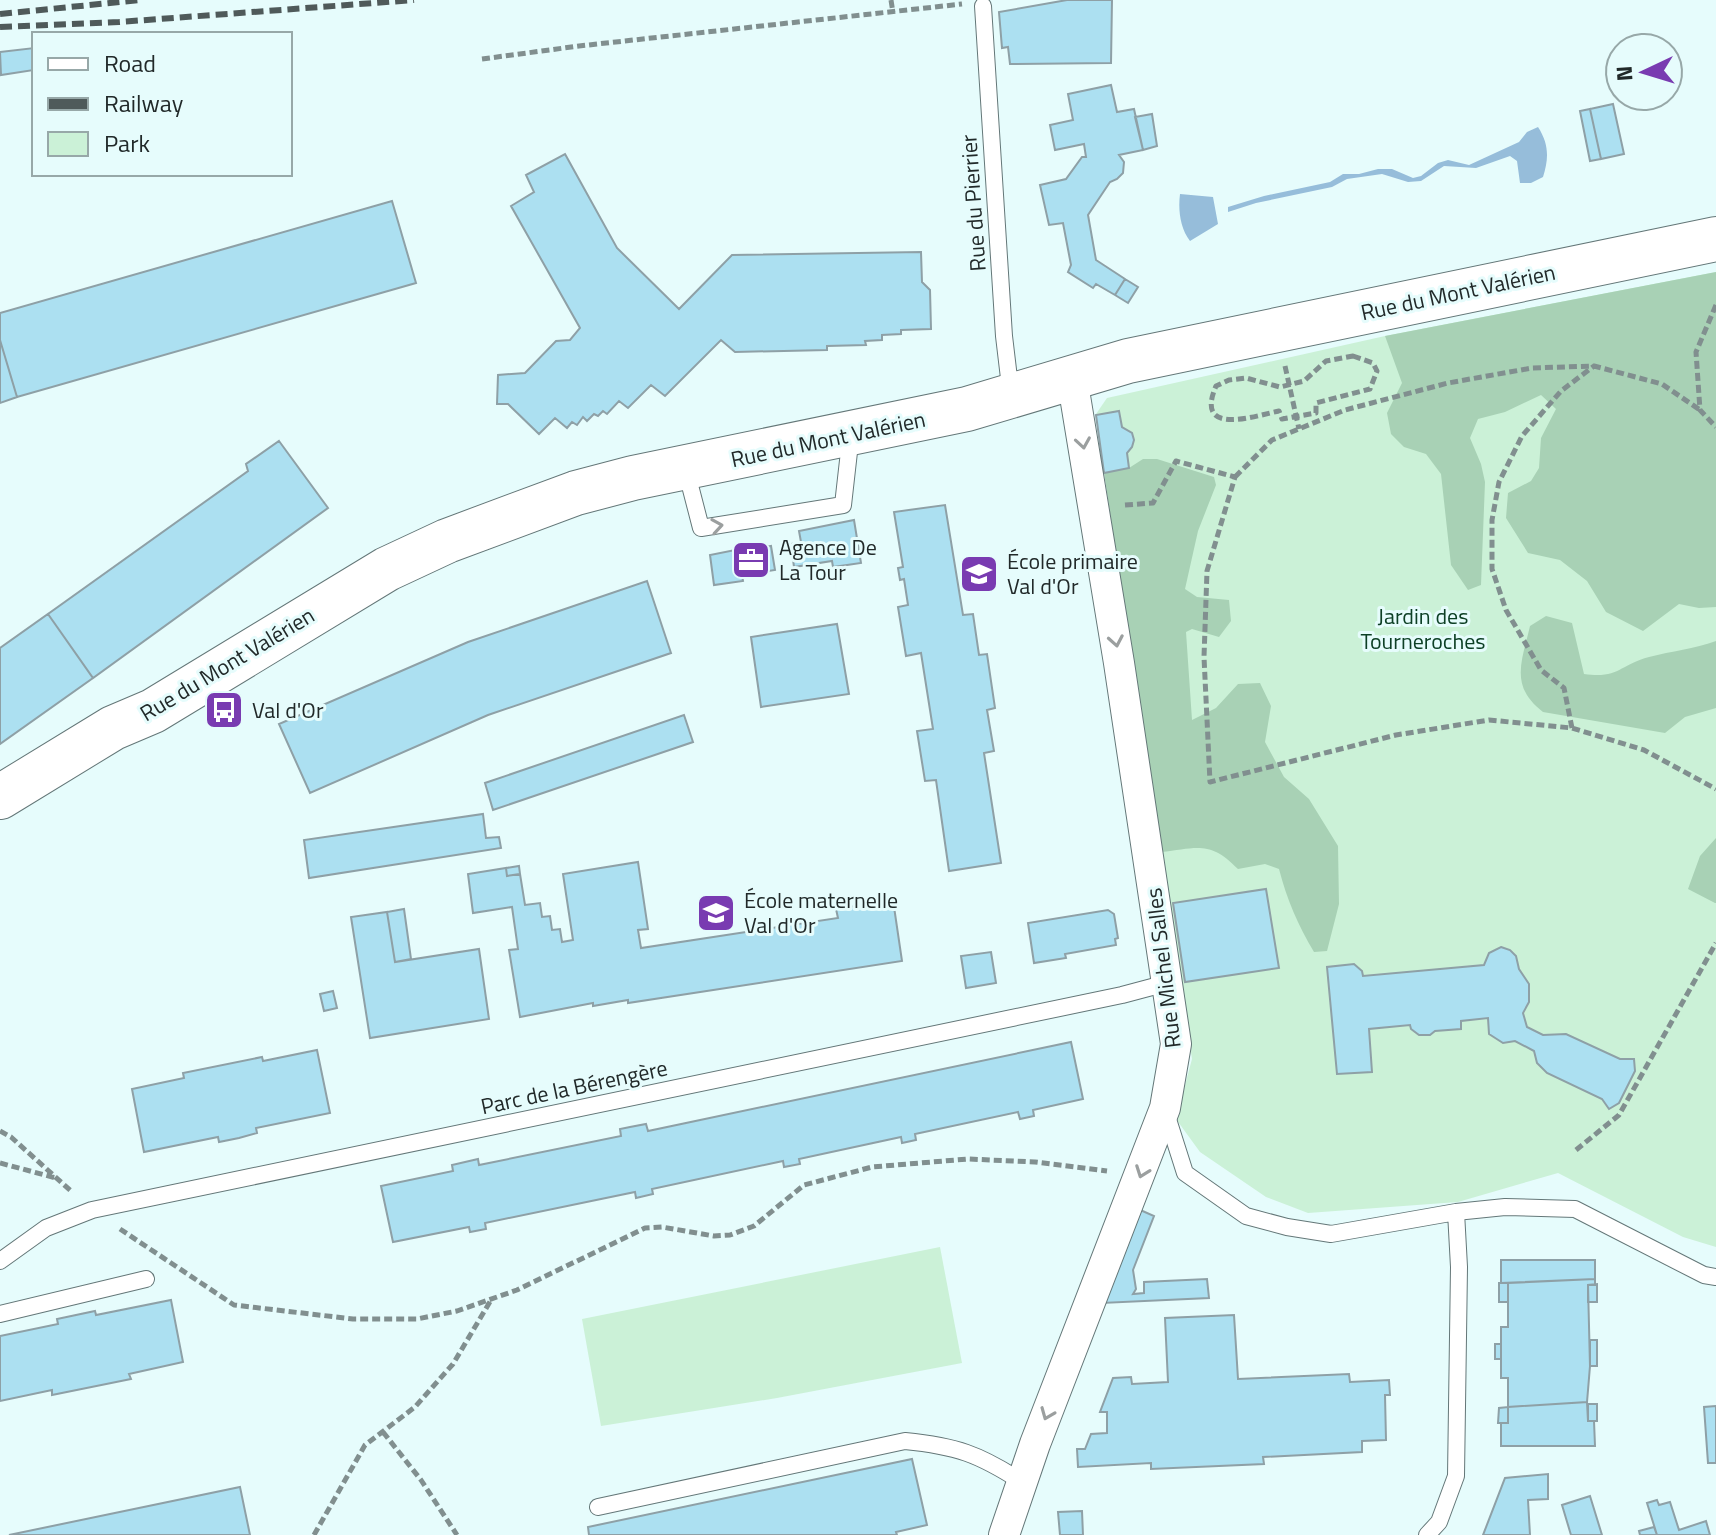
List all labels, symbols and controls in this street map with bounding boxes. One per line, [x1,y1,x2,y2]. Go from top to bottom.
legend [32,32,292,176]
north arrow [1604,32,1684,112]
text: Road [104,45,156,81]
text: N [1607,65,1642,82]
text: Railway [104,85,184,121]
text: Park [104,125,150,161]
street label: Rue du Pierrier [951,133,995,273]
street label: Rue du Mont Valérien [1357,255,1559,329]
street label: Rue du Mont Valérien [727,402,929,476]
one-way arrow [1073,437,1090,450]
one-way arrow [710,518,724,535]
place label: Agence De La Tour [779,530,877,589]
office icon: Agence De La Tour [730,539,772,581]
place label: École primaire Val d'Or [1007,544,1138,603]
school or university icon: École primaire Val d'Or [958,553,1000,595]
street label: Rue du Mont Valérien [133,598,321,730]
park label: Jardin des Tourneroches [1360,599,1486,658]
one-way arrow [1106,635,1123,648]
bus stop icon: Val d'Or [203,689,245,731]
place label: Val d'Or [252,693,324,727]
place label: École maternelle Val d'Or [744,883,898,942]
street label: Rue Michel Salles [1136,886,1190,1050]
school or university icon: École maternelle Val d'Or [695,892,737,934]
street label: Parc de la Bérengère [477,1051,671,1123]
one-way arrow [1135,1164,1151,1178]
one-way arrow [1040,1406,1056,1420]

